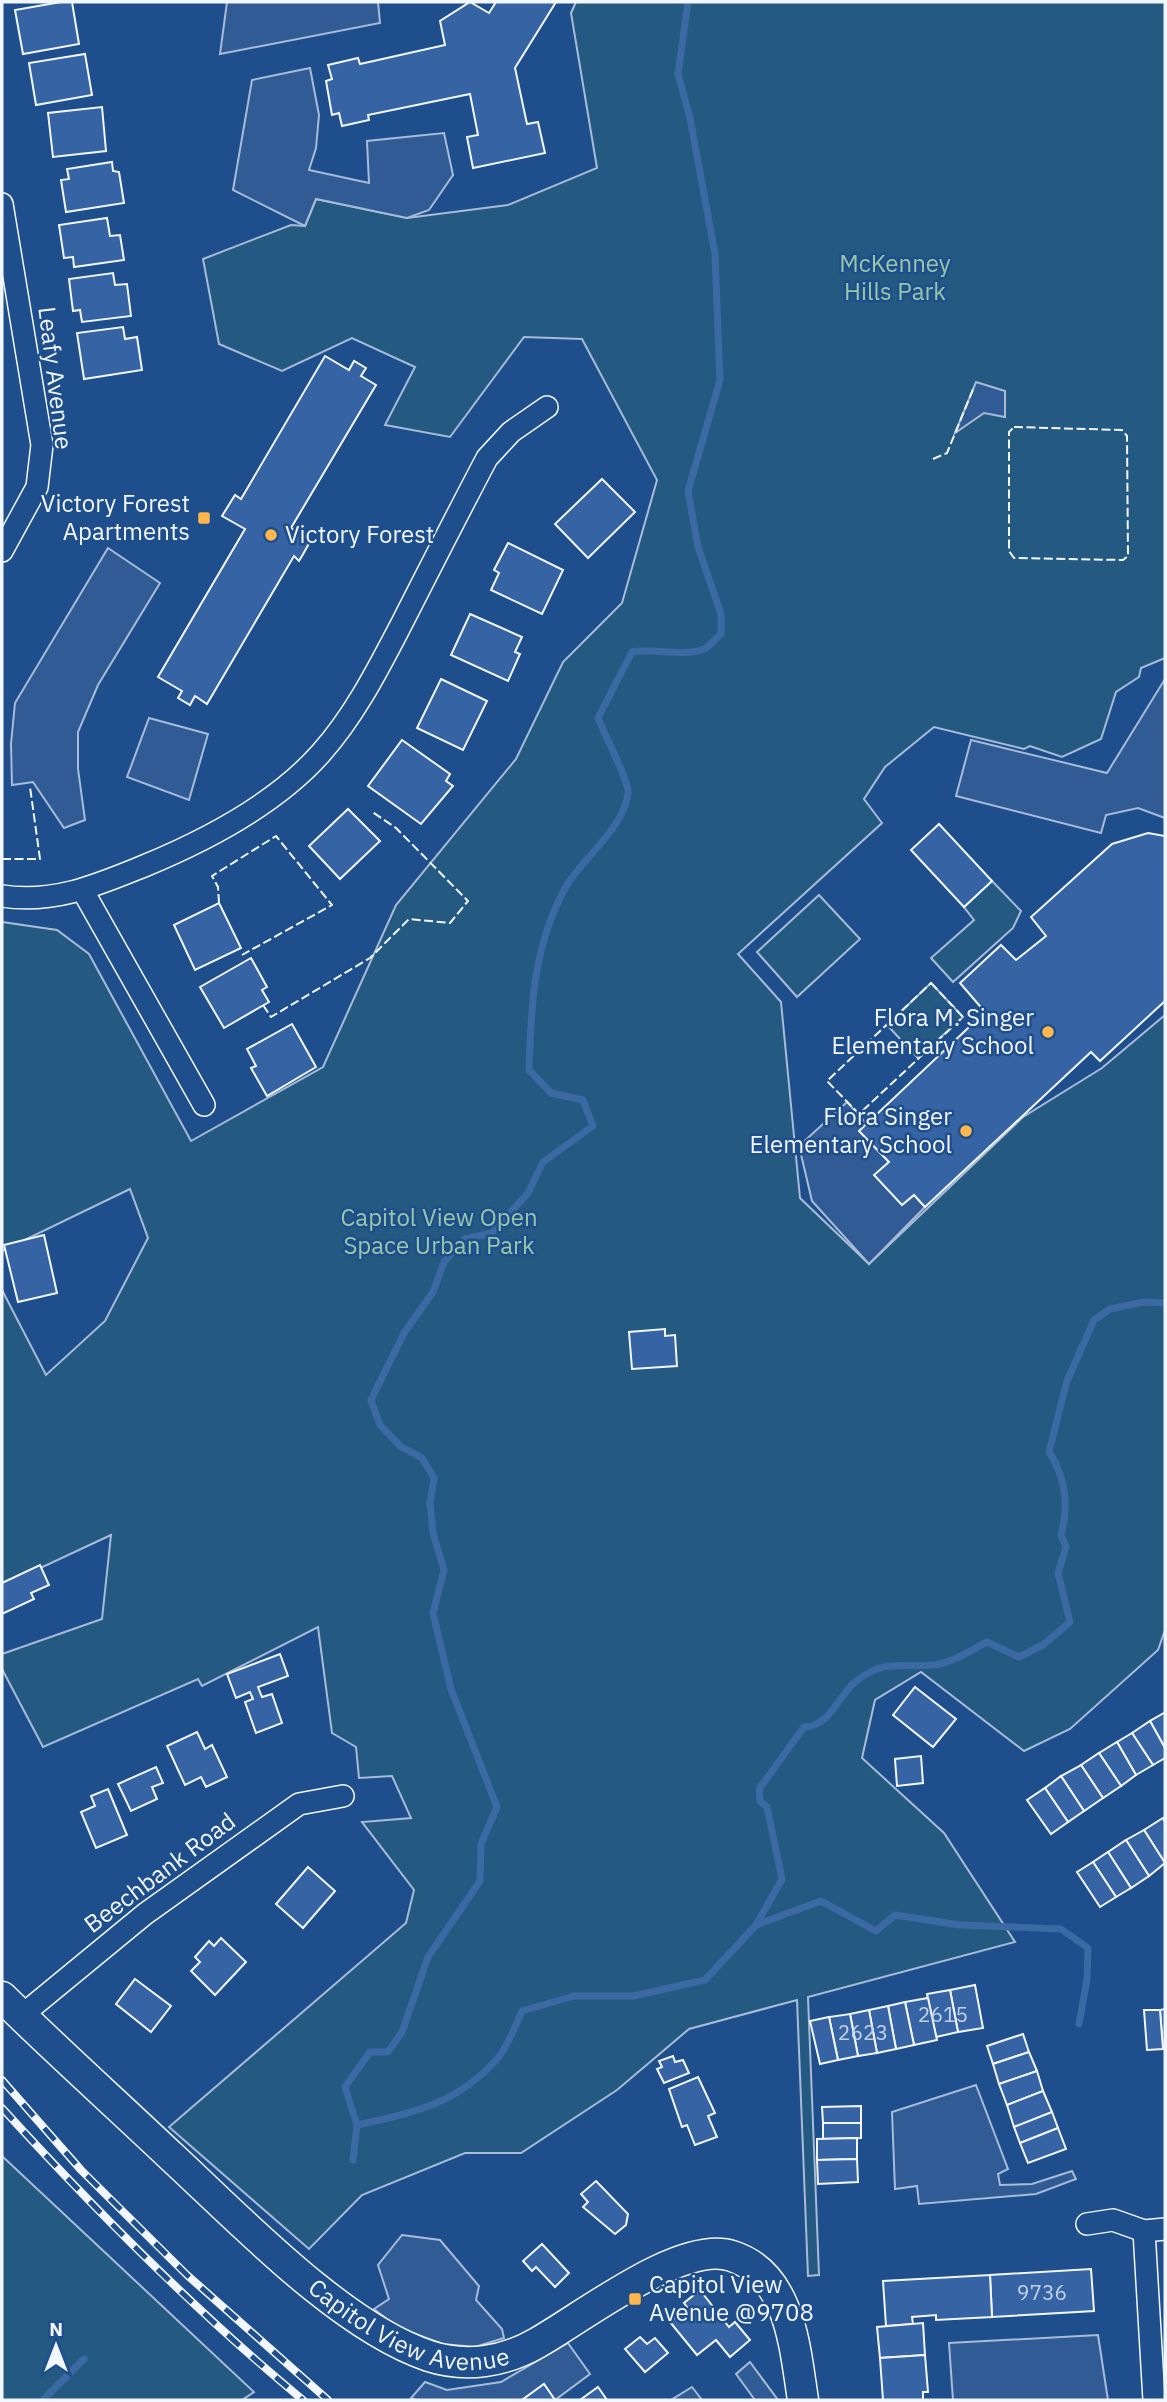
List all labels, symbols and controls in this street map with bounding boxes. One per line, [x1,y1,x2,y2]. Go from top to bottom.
park label: McKenney Hills Park [839,247,951,307]
street label: Leafy Avenue [31,305,81,451]
place label: Victory Forest Apartments [41,487,190,547]
marker: Victory Forest Apartments [196,510,212,526]
place label: Victory Forest [285,518,434,550]
marker: Victory Forest [263,527,279,543]
place label: Flora M. Singer Elementary School [832,1001,1034,1061]
marker: Flora M. Singer Elementary School [1040,1024,1056,1040]
place label: Flora Singer Elementary School [750,1100,952,1160]
marker: Flora Singer Elementary School [958,1123,974,1139]
park label: Capitol View Open Space Urban Park [340,1201,538,1261]
street label: Beechbank Road [77,1805,242,1940]
house number: 2615 [918,2000,968,2028]
house number: 2623 [838,2018,888,2046]
place label: Capitol View Avenue @9708 [649,2268,814,2328]
street label: Capitol View Avenue [302,2271,513,2377]
house number: 9736 [1017,2278,1067,2306]
marker: Capitol View Avenue @9708 [627,2291,643,2307]
north arrow [21,2311,91,2381]
text: N [49,2317,63,2341]

